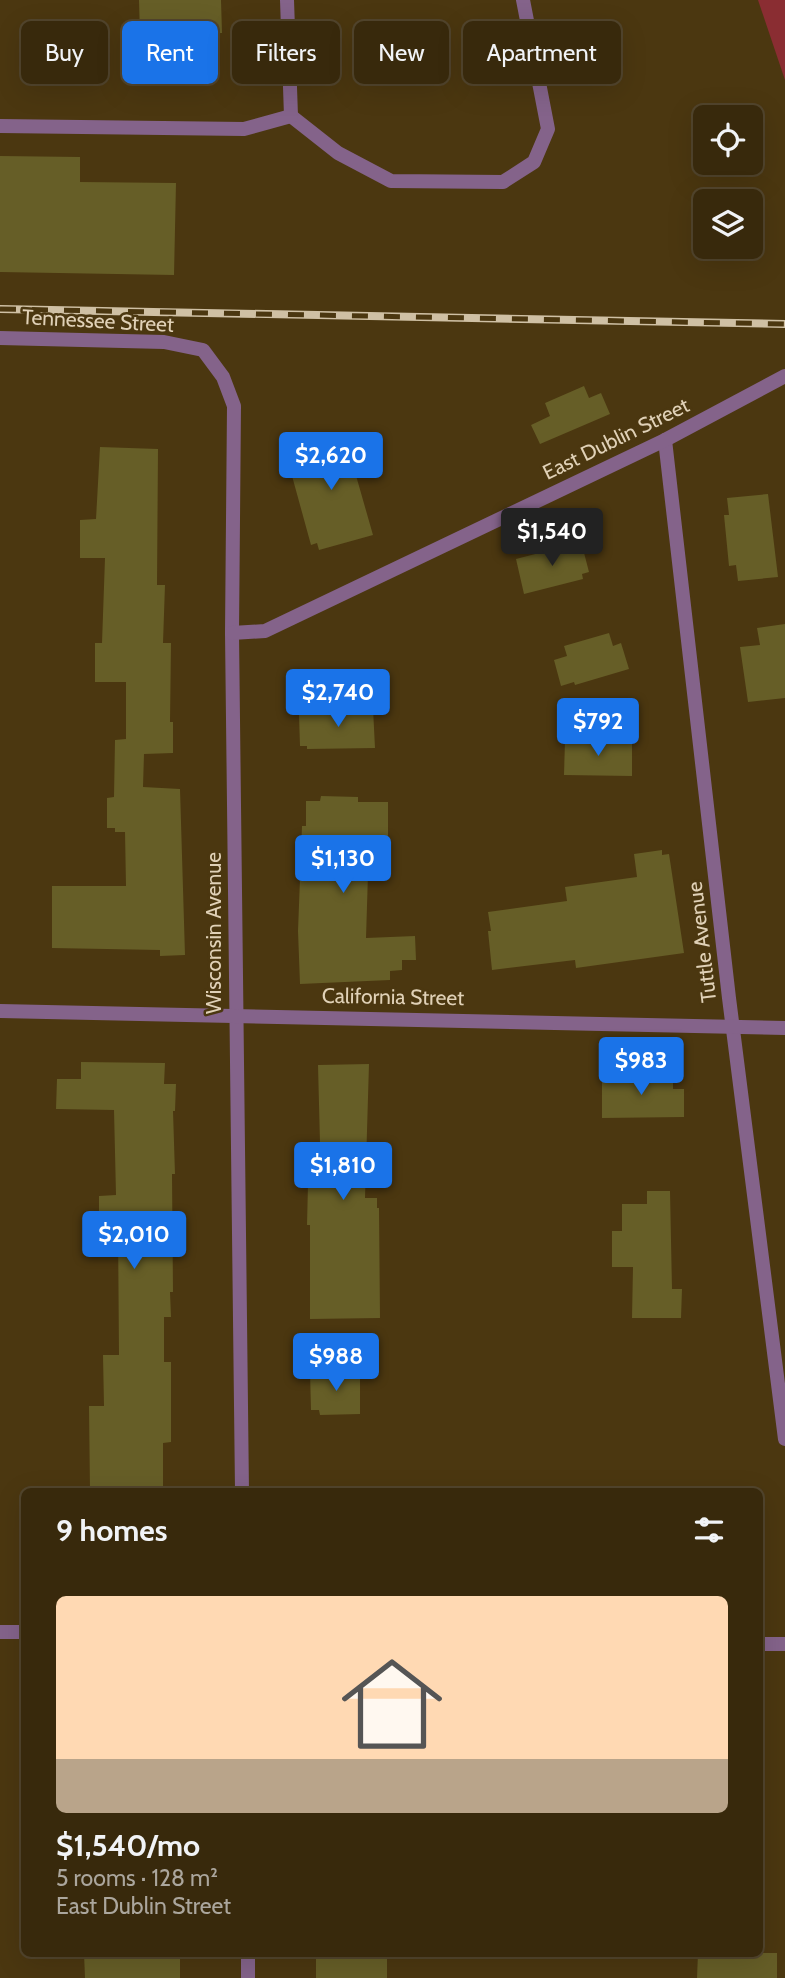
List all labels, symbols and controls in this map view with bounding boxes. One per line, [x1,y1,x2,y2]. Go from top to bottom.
chip: Buy [21,21,108,84]
chip: Rent [122,21,218,84]
chip: Filters [232,21,340,84]
chip: New [354,21,449,84]
chip: Apartment [463,21,621,84]
map controls [693,105,763,259]
button: locate [693,105,763,175]
button: layers [693,189,763,259]
street label: Tennessee Street [21,304,175,337]
street label: East Dublin Street [538,392,693,485]
pin: $2,620 [274,433,388,492]
text: $2,620 [295,441,367,469]
pin: $1,540 [495,508,609,568]
text: $1,540 [517,517,587,545]
pin: $2,740 [281,670,395,729]
text: $2,740 [302,678,374,706]
pin: $792 [557,698,639,758]
text: $792 [573,707,623,735]
pin: $1,130 [286,836,400,895]
text: $1,130 [311,844,375,872]
street label: Wisconsin Avenue [201,852,226,1014]
street label: Tuttle Avenue [682,880,721,1004]
street label: California Street [322,983,464,1010]
pin: $983 [600,1038,682,1097]
text: $983 [615,1046,667,1074]
pin: $1,810 [286,1142,400,1202]
text: $1,810 [310,1151,376,1179]
pin: $2,010 [77,1212,191,1271]
text: $2,010 [98,1220,170,1248]
pin: $988 [295,1334,377,1393]
text: $988 [309,1342,363,1370]
icon: filters [690,1511,728,1549]
text: 9 homes [56,1512,167,1549]
icon: home [329,1641,455,1767]
text: $1,540/mo [56,1827,200,1864]
text: 5 rooms · 128 m² [56,1864,218,1892]
text: East Dublin Street [56,1892,231,1920]

